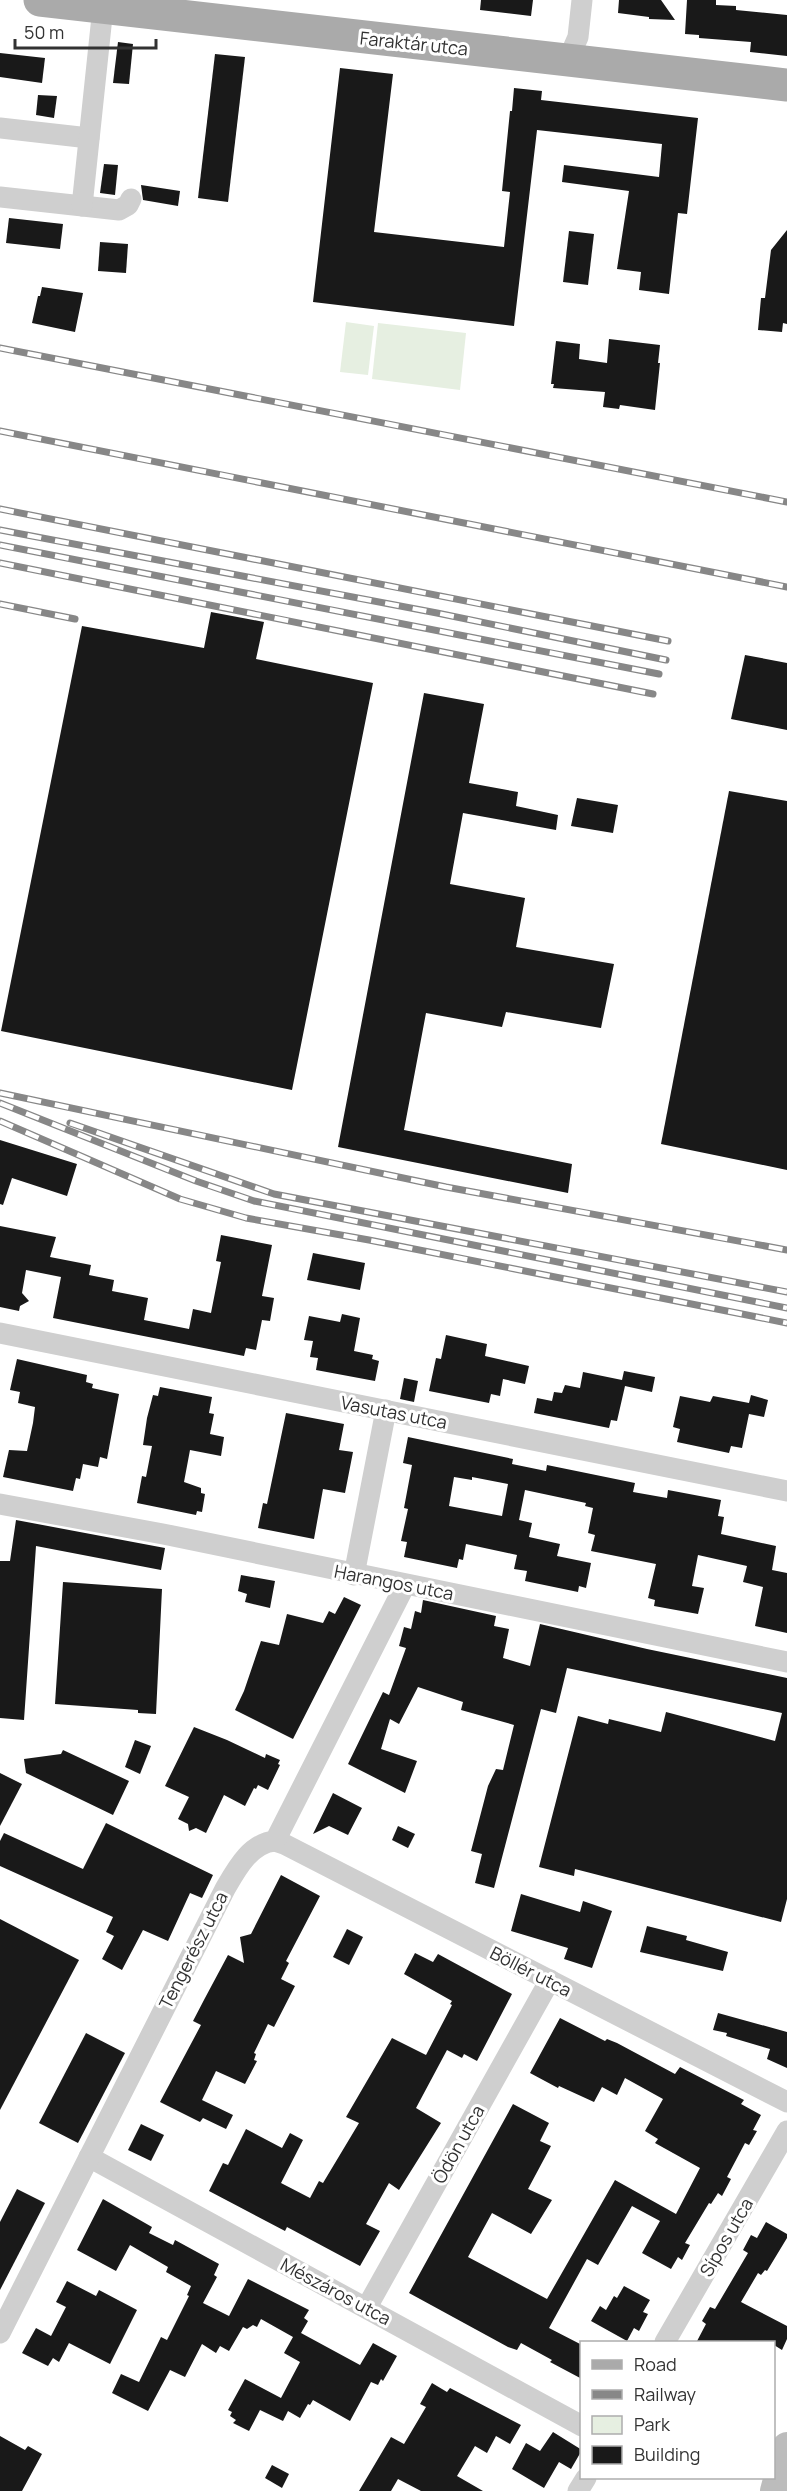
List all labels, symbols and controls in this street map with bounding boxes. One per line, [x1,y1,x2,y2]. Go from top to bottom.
scale bar [15,12,156,50]
text: 50 m [24,20,64,44]
street label: Faraktár utca [359,25,469,61]
street label: Vasutas utca [339,1390,449,1434]
street label: Harangos utca [332,1559,456,1605]
street label: Tengerész utca [153,1887,233,2013]
street label: Böllér utca [486,1940,576,2002]
street label: Ödön utca [427,2101,489,2187]
street label: Sípos utca [694,2193,758,2281]
street label: Mészáros utca [277,2252,395,2330]
legend [580,2341,775,2479]
text: Road [634,2352,677,2376]
text: Railway [634,2382,696,2406]
text: Park [634,2412,671,2436]
text: Building [634,2442,700,2466]

